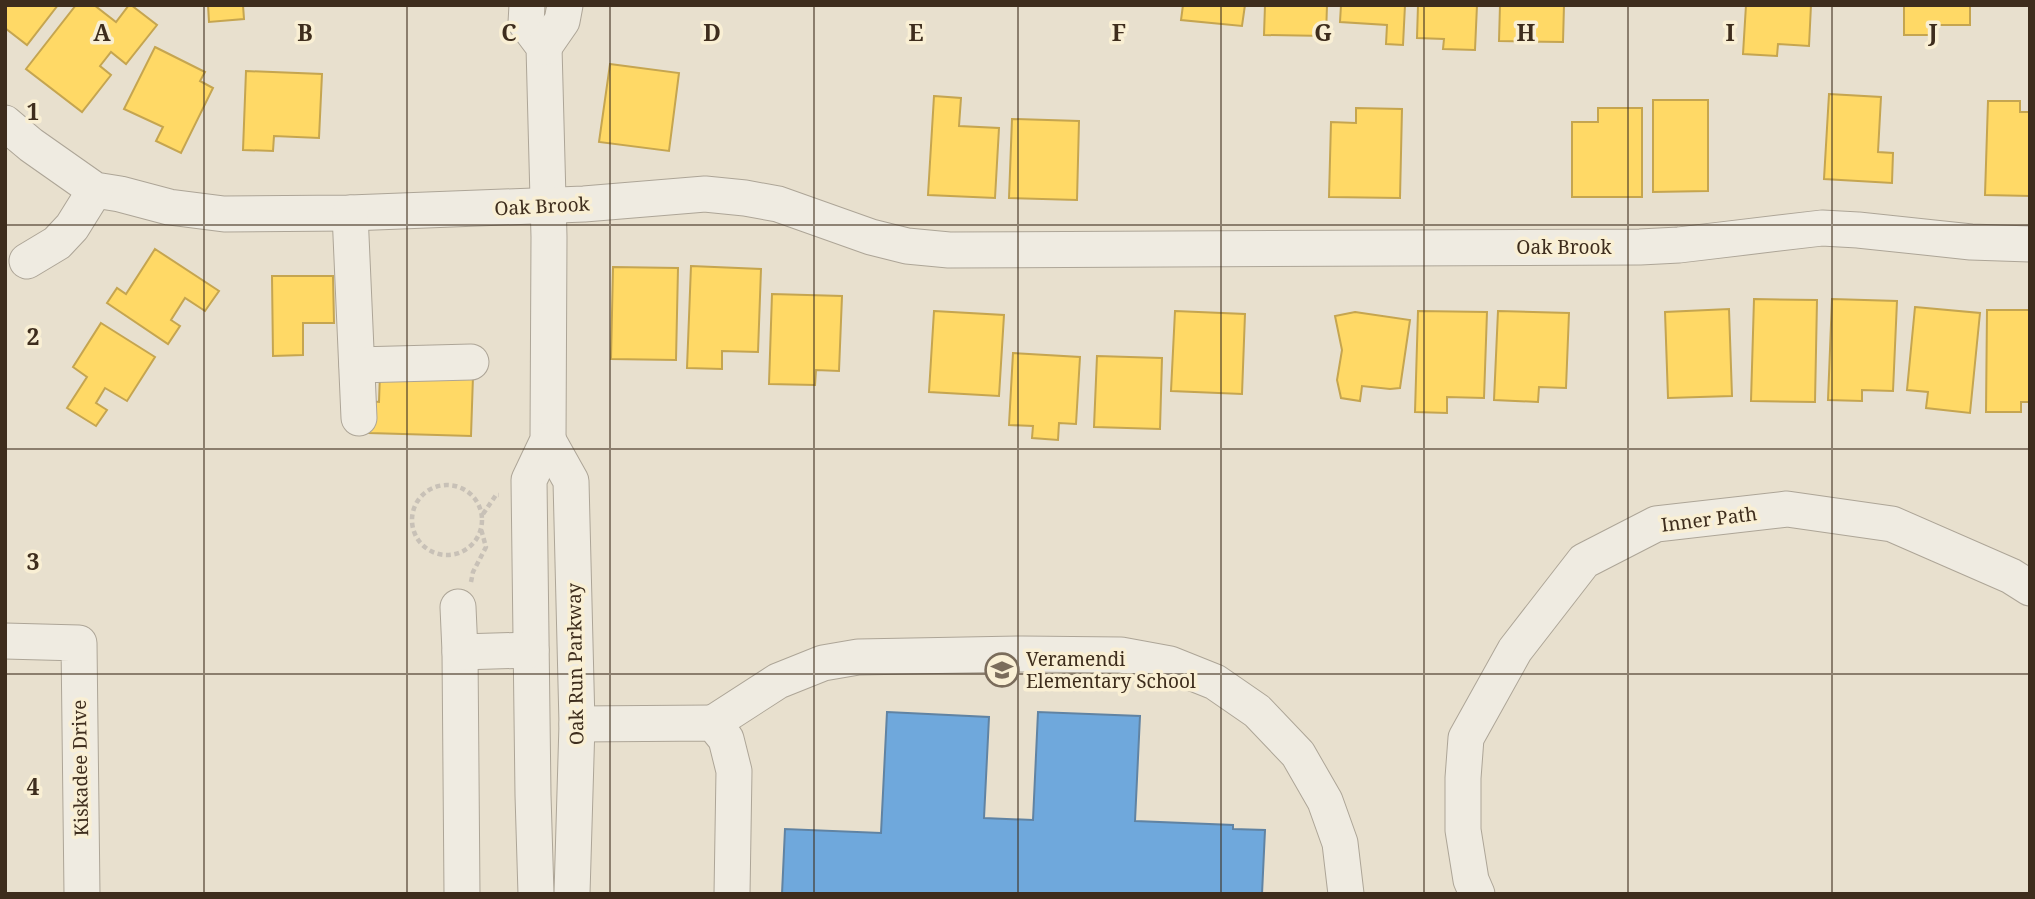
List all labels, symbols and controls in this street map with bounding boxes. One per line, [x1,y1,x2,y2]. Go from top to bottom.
text: A [93,16,111,48]
text: B [297,16,313,48]
text: C [501,16,517,48]
text: D [703,16,721,48]
text: E [908,16,924,48]
text: F [1112,16,1126,48]
text: G [1314,16,1332,48]
text: H [1517,16,1536,48]
text: I [1725,16,1735,48]
text: J [1927,16,1938,48]
text: 1 [27,95,40,127]
street label: Oak Brook [494,190,591,221]
street label: Oak Brook [1516,234,1613,260]
text: 2 [27,320,40,352]
street label: Inner Path [1660,500,1758,538]
text: 3 [27,545,40,577]
street label: Oak Run Parkway [561,582,589,745]
place label: Veramendi Elementary School [1026,646,1196,694]
school or university icon: Veramendi Elementary School [983,651,1021,689]
street label: Kiskadee Drive [66,699,94,837]
text: 4 [27,770,40,802]

